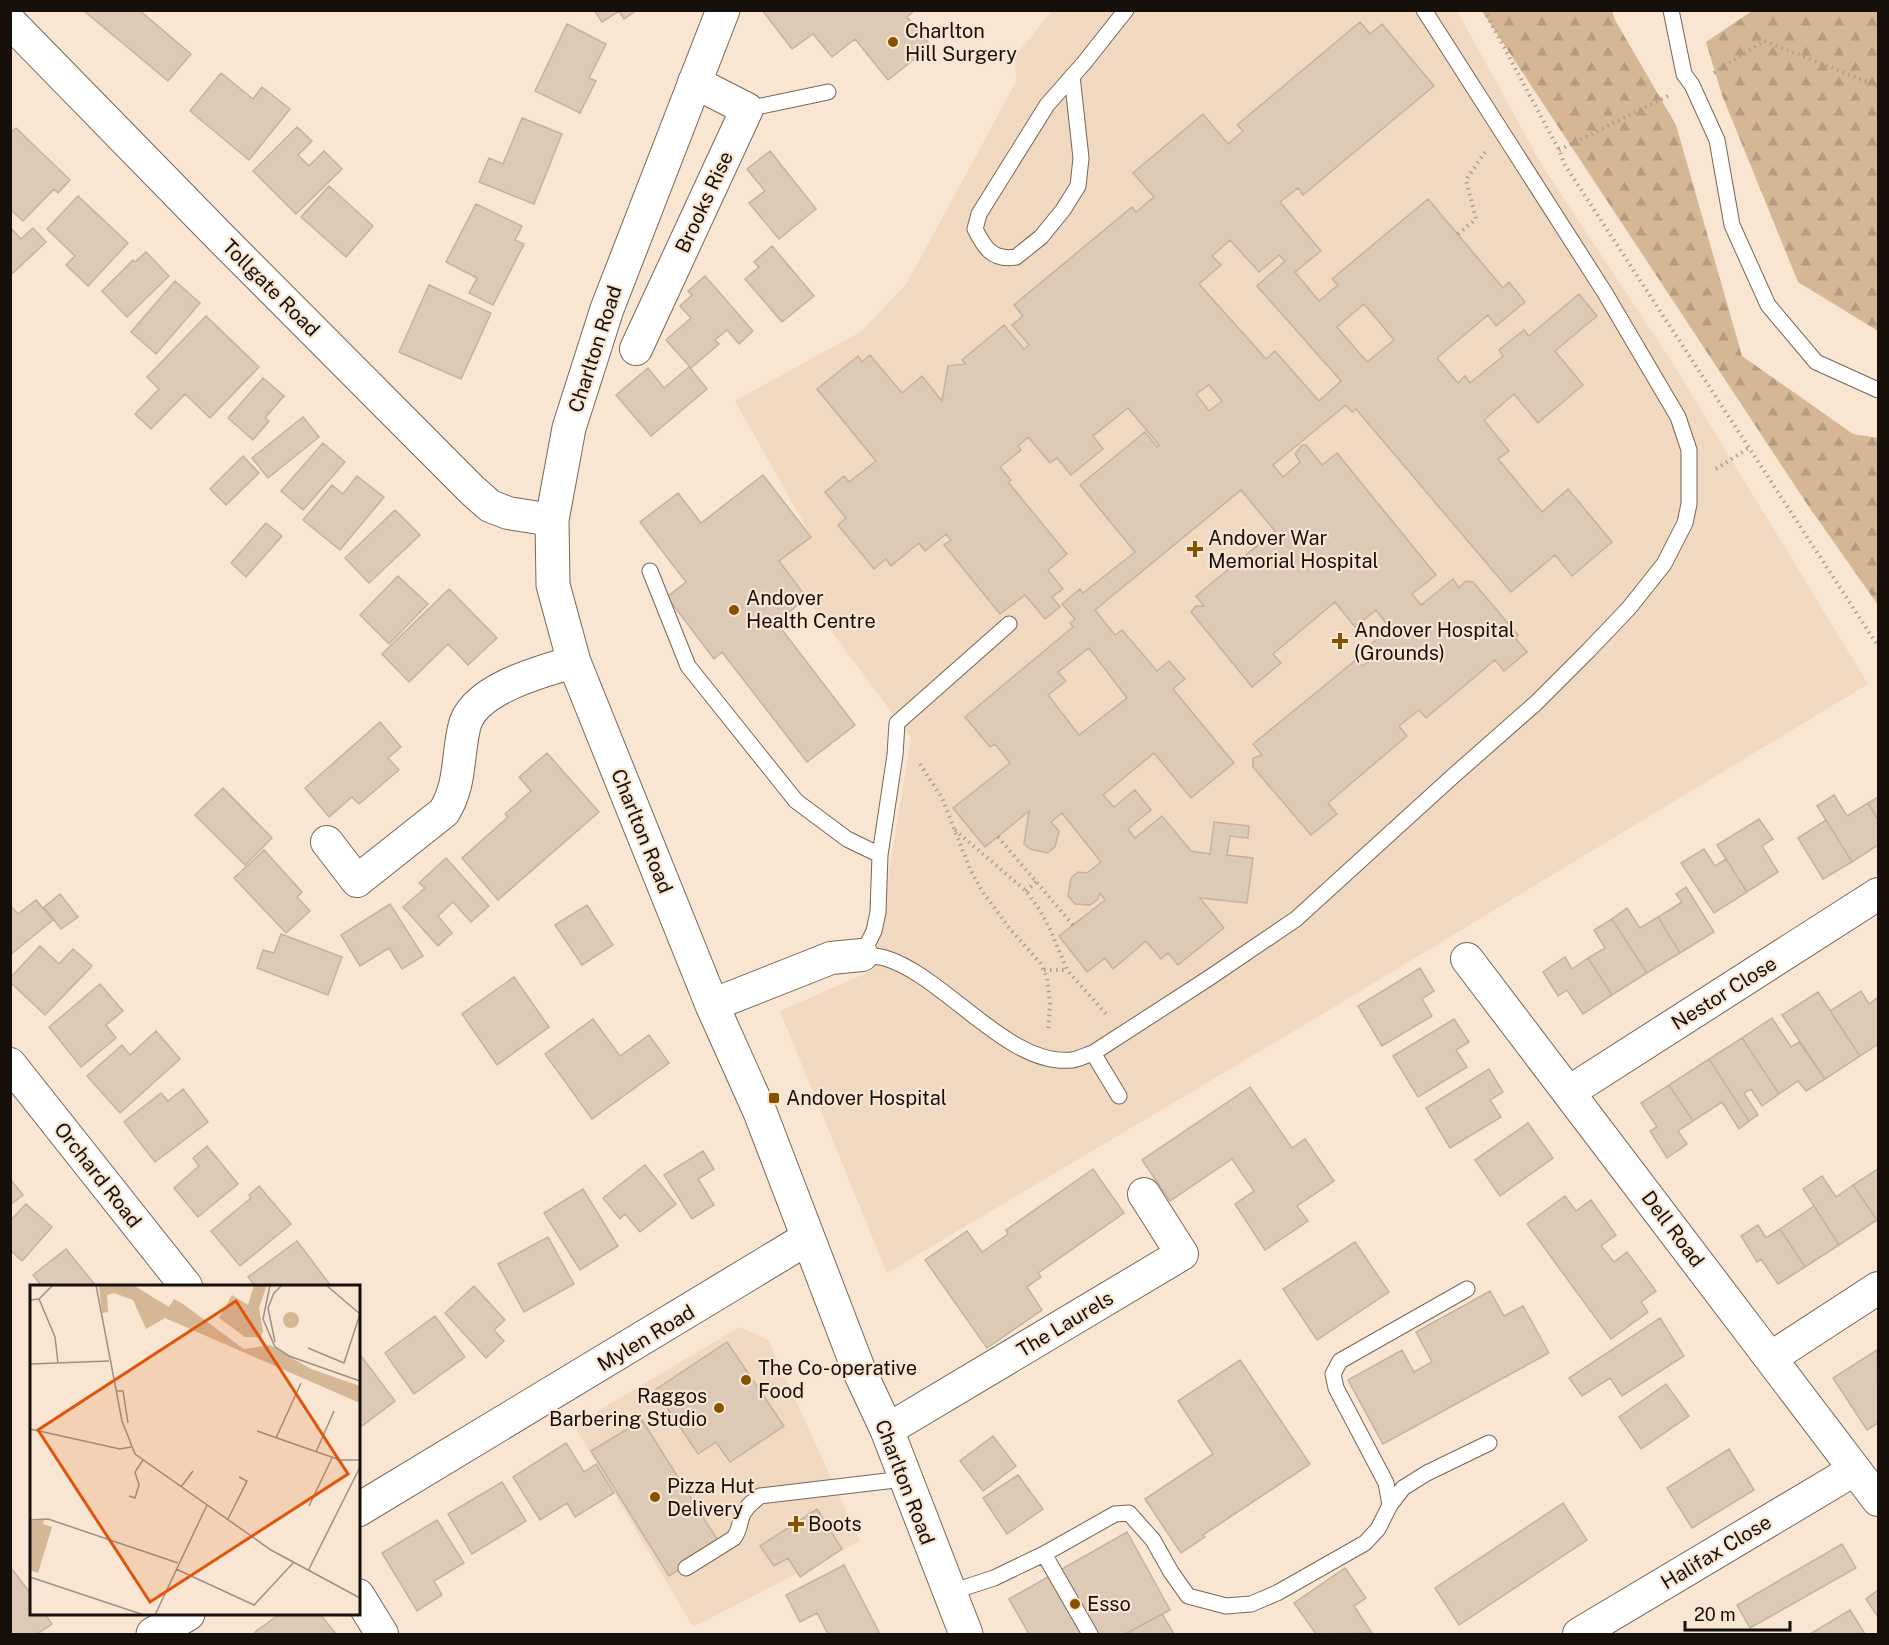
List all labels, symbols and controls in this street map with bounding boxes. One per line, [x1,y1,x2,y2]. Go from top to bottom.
place label: Charlton Hill Surgery [905,19,1017,66]
marker: Charlton Hill Surgery [886,35,900,49]
street label: Brooks Rise [670,147,738,257]
street label: Tollgate Road [217,234,325,342]
street label: Charlton Road [563,283,627,415]
place label: Andover War Memorial Hospital [1208,526,1379,573]
marker: Andover War Memorial Hospital [1186,540,1204,558]
place label: Andover Health Centre [746,586,876,633]
marker: Andover Health Centre [727,603,741,617]
place label: Andover Hospital (Grounds) [1354,618,1515,665]
marker: Andover Hospital (Grounds) [1331,632,1349,650]
street label: Charlton Road [606,765,678,897]
street label: Nestor Close [1667,951,1781,1035]
place label: Andover Hospital [786,1086,947,1110]
marker: Andover Hospital [767,1091,781,1105]
street label: Orchard Road [49,1117,147,1233]
street label: Dell Road [1637,1186,1709,1272]
inset map [30,1285,360,1615]
street label: The Laurels [1012,1286,1118,1362]
street label: Mylen Road [593,1300,699,1376]
place label: The Co-operative Food [758,1356,917,1403]
marker: The Co-operative Food [739,1373,753,1387]
place label: Raggos Barbering Studio [549,1384,707,1431]
marker: Raggos Barbering Studio [712,1401,726,1415]
street label: Charlton Road [870,1416,940,1548]
place label: Pizza Hut Delivery [667,1474,755,1521]
marker: Pizza Hut Delivery [648,1490,662,1504]
street label: Halifax Close [1657,1510,1775,1594]
place label: Boots [808,1512,862,1536]
marker: Boots [789,1517,803,1531]
place label: Esso [1087,1592,1131,1616]
scale bar [1685,1594,1790,1632]
marker: Esso [1068,1597,1082,1611]
text: 20 m [1694,1604,1736,1625]

